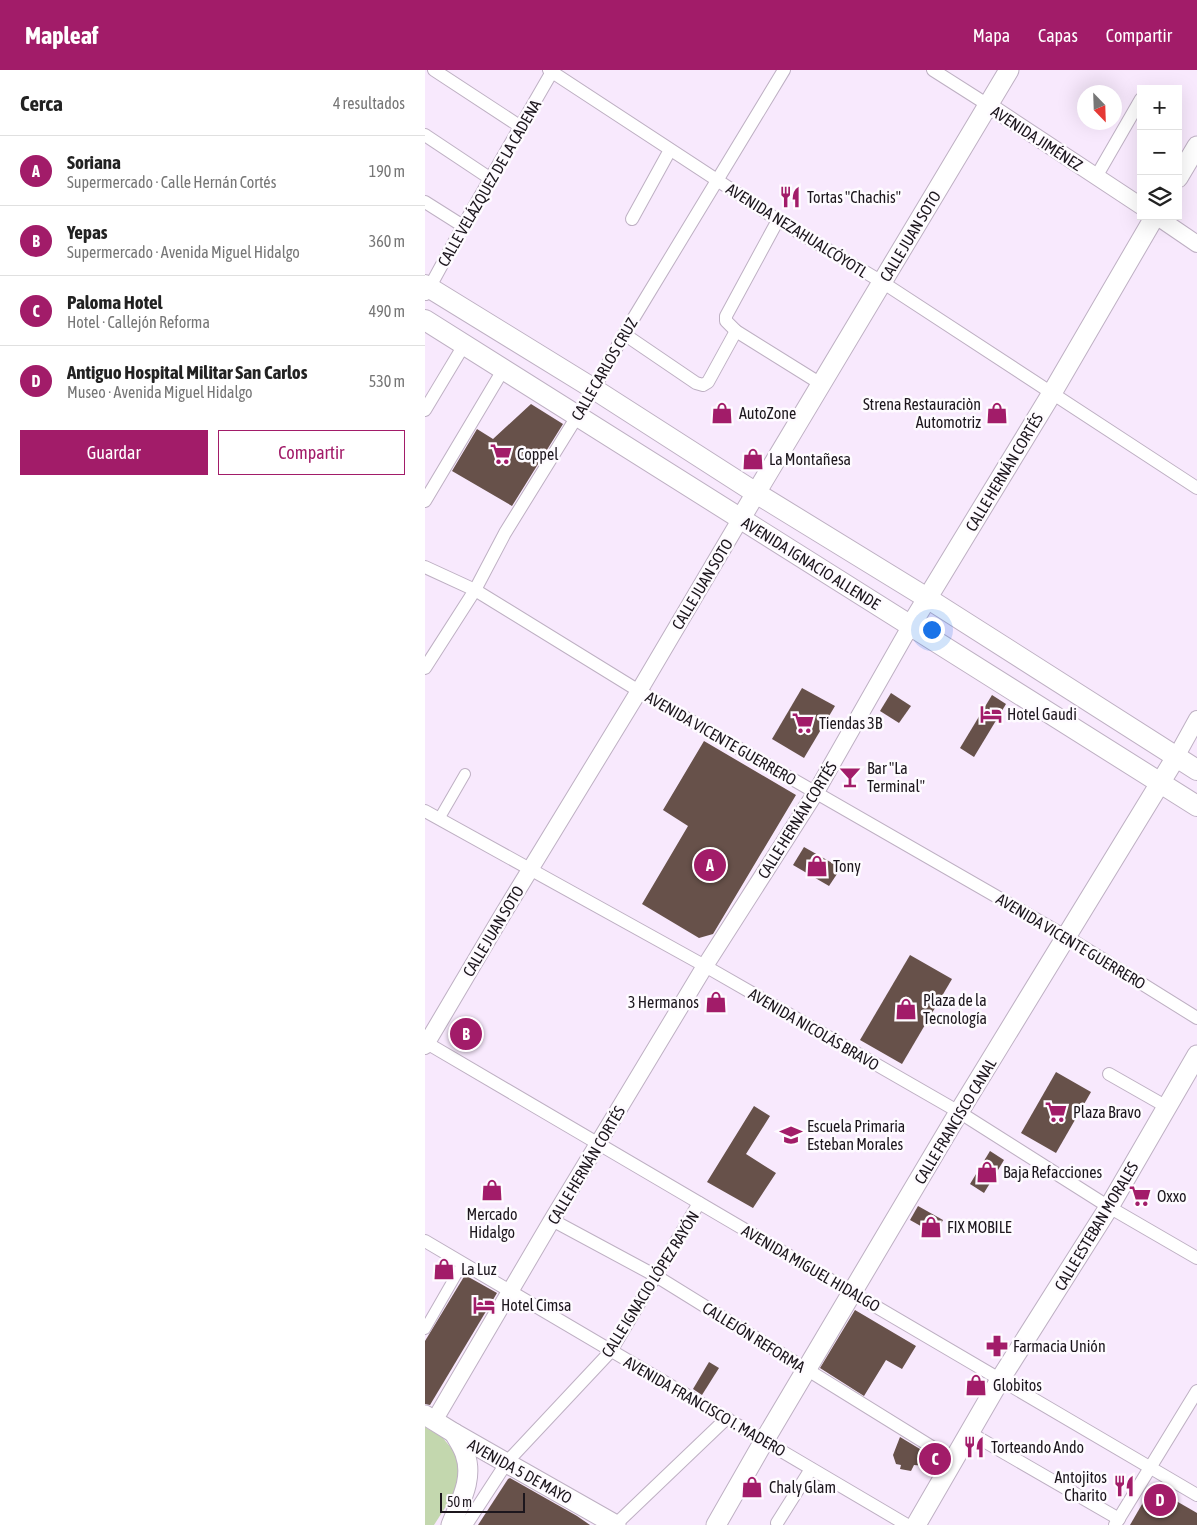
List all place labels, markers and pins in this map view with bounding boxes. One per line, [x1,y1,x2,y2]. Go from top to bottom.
restaurant icon: Tortas "Chachis" [777,184,803,210]
place label: Tortas "Chachis" [807,188,901,206]
place label: Strena Restauraciòn Automotriz [863,395,981,431]
shop icon: AutoZone [709,400,735,426]
shop icon: Strena Restauraciòn Automotriz [984,400,1010,426]
place label: AutoZone [739,404,796,422]
supermarket icon: Coppel [488,441,514,467]
place label: Coppel [517,445,559,464]
shop icon: La Montañesa [740,446,766,472]
place label: La Montañesa [769,450,851,468]
hotel icon: Hotel Gaudi [978,701,1004,727]
place label: Hotel Gaudi [1007,705,1077,723]
supermarket icon: Tiendas 3B [790,710,816,736]
place label: Tiendas 3B [819,714,883,732]
place label: Bar "La Terminal" [867,759,925,795]
bar icon: Bar "La Terminal" [837,764,863,790]
pin: A [694,846,726,884]
shop icon: Tony [804,853,830,879]
place label: Tony [833,857,861,876]
shop icon: 3 Hermanos [703,989,729,1015]
place label: Plaza de la Tecnología [923,991,987,1028]
place label: 3 Hermanos [628,993,699,1011]
shop icon: Plaza de la Tecnología [893,996,919,1022]
pin: B [450,1015,482,1053]
supermarket icon: Plaza Bravo [1043,1099,1069,1125]
place label: Plaza Bravo [1073,1103,1141,1121]
place label: Escuela Primaria Esteban Morales [807,1117,905,1153]
school or university icon: Escuela Primaria Esteban Morales [778,1122,804,1148]
shop icon: Baja Refacciones [974,1159,1000,1185]
place label: Baja Refacciones [1003,1163,1103,1182]
shop icon: Mercado Hidalgo [479,1177,505,1203]
supermarket icon: Oxxo [1127,1183,1153,1209]
place label: Oxxo [1157,1187,1187,1205]
place label: Mercado Hidalgo [466,1205,518,1242]
shop icon: FIX MOBILE [918,1214,944,1240]
place label: FIX MOBILE [947,1218,1012,1236]
shop icon: La Luz [431,1256,457,1282]
place label: La Luz [461,1260,497,1278]
hotel icon: Hotel Cimsa [471,1292,497,1318]
place label: Hotel Cimsa [501,1296,571,1314]
pharmacy icon: Farmacia Unión [984,1333,1010,1359]
place label: Farmacia Unión [1013,1337,1106,1355]
shop icon: Globitos [963,1372,989,1398]
place label: Globitos [993,1376,1042,1394]
restaurant icon: Torteando Ando [961,1434,987,1460]
place label: Torteando Ando [991,1438,1084,1456]
pin: C [919,1440,951,1478]
place label: Antojitos Charito [1054,1468,1107,1504]
restaurant icon: Antojitos Charito [1111,1473,1137,1499]
shop icon: Chaly Glam [739,1474,765,1500]
place label: Chaly Glam [769,1478,836,1497]
pin: D [1144,1481,1176,1519]

